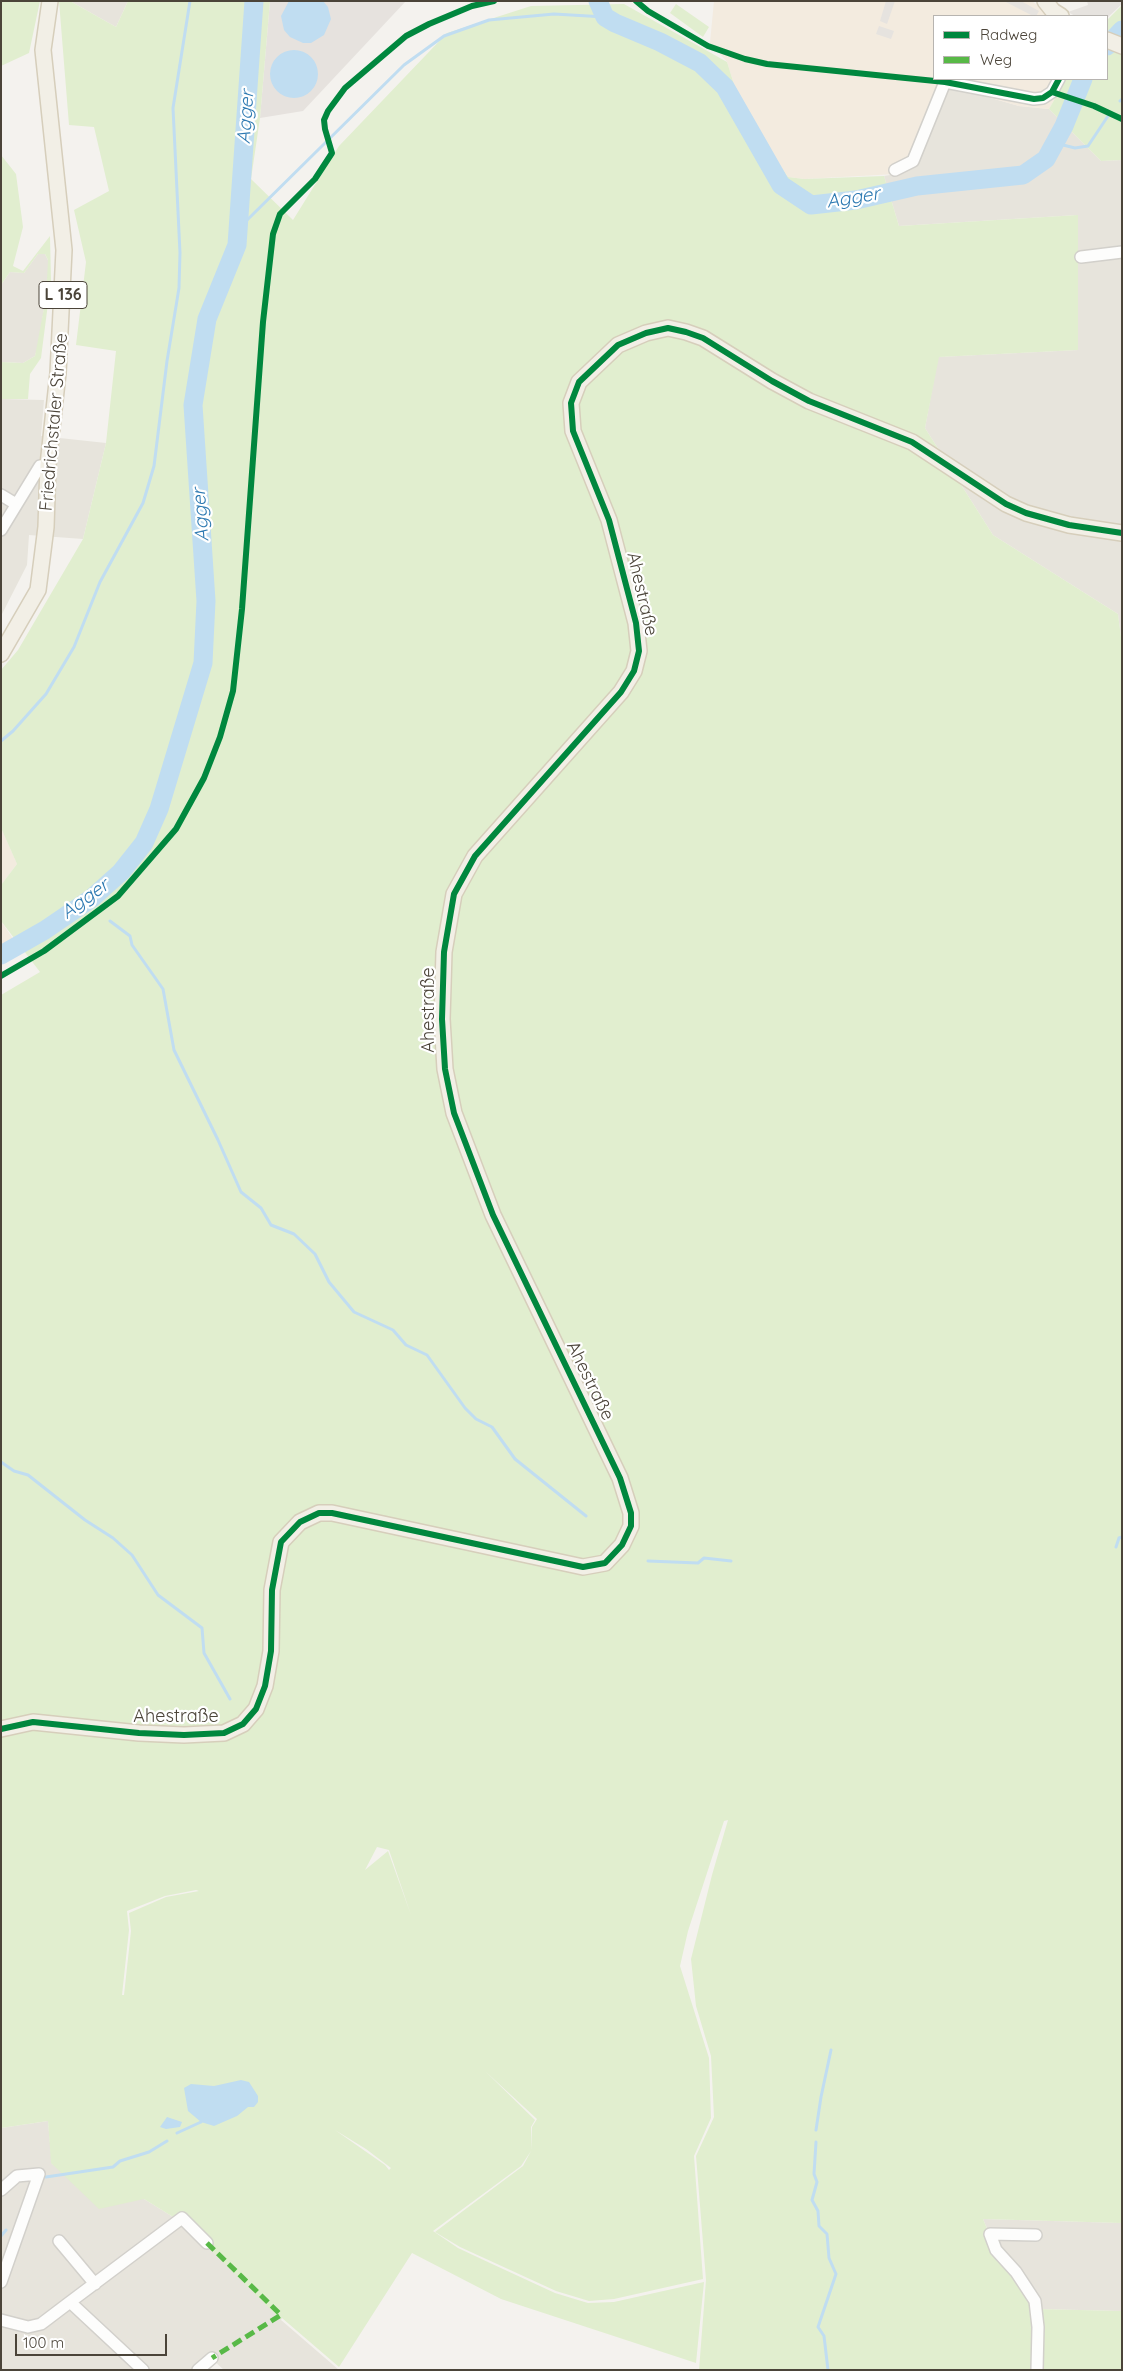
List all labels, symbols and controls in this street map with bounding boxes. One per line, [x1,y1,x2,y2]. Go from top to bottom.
legend [933,15,1108,80]
text: Radweg [980,25,1037,44]
text: Weg [980,50,1012,69]
water label: Agger [233,89,259,145]
water label: Agger [825,183,881,213]
road number: L 136 [39,282,87,308]
street label: Friedrichstaler Straße [35,332,73,512]
water label: Agger [188,487,214,543]
street label: Ahestraße [622,550,662,638]
water label: Agger [57,874,113,924]
street label: Ahestraße [418,967,440,1053]
street label: Ahestraße [562,1338,618,1424]
street label: Ahestraße [133,1706,219,1728]
scale bar [18,2324,170,2356]
text: 100 m [23,2333,64,2352]

